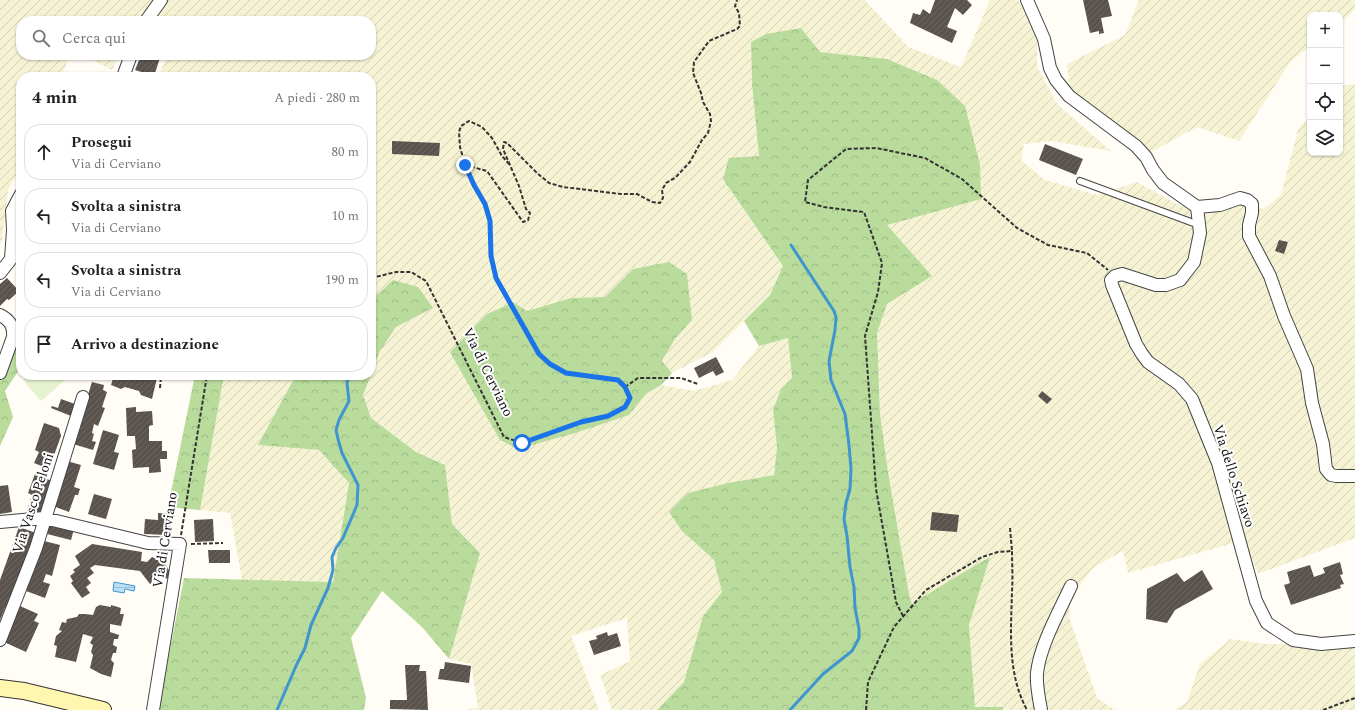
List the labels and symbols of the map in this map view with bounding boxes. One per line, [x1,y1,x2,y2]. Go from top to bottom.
route end [456,156,474,174]
street label: Via di Cerviano [457,324,519,420]
street label: Via dello Schiavo [1207,422,1261,530]
route start [513,434,531,452]
street label: Via Vasco Peloni [7,450,59,556]
street label: Via di Cerviano [147,490,183,590]

